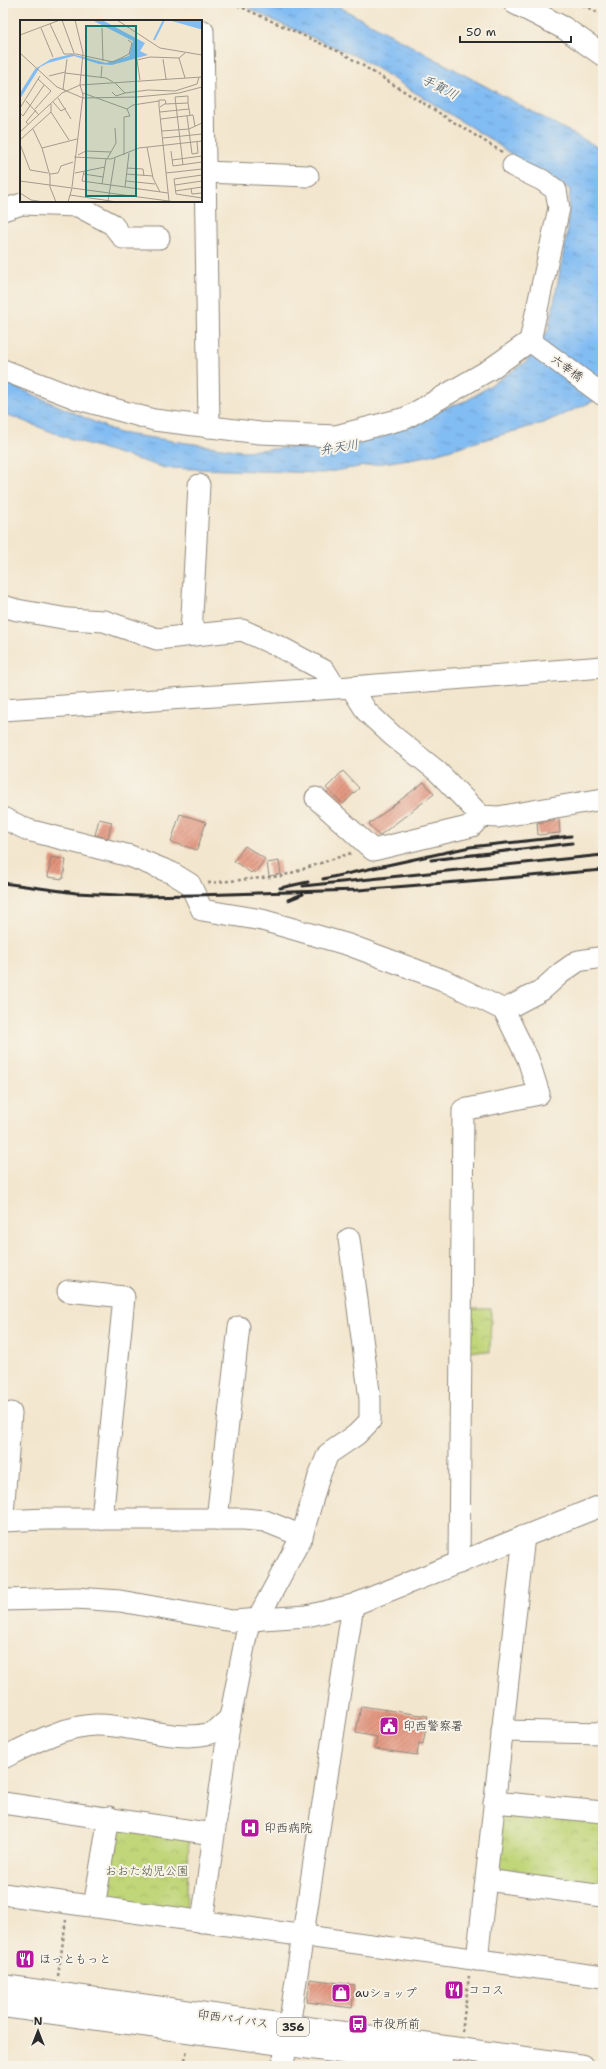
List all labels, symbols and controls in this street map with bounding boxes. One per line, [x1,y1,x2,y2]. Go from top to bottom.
scale bar [460,18,571,44]
inset map [20,20,202,202]
text: 50 m [466,24,496,40]
water label: 手賀川 [419,71,461,103]
street label: 六幸橋 [548,351,586,385]
water label: 弁天川 [318,436,360,458]
public building icon: 印西警察署 [378,1715,400,1737]
place label: 印西警察署 [403,1718,463,1734]
hospital icon: 印西病院 [239,1817,261,1839]
place label: 印西病院 [264,1820,312,1836]
park label: おおた幼児公園 [105,1863,189,1879]
restaurant icon: ほっともっと [14,1948,36,1970]
place label: ほっともっと [39,1951,111,1967]
restaurant icon: ココス [443,1979,465,2001]
shop icon: auショップ [330,1982,352,2004]
place label: ココス [468,1982,504,1998]
place label: auショップ [355,1985,417,2001]
street label: 印西バイパス [196,2006,270,2032]
north arrow [18,2011,58,2051]
bus stop icon: 市役所前 [347,2013,369,2035]
text: N [34,2014,43,2029]
place label: 市役所前 [372,2016,420,2032]
road number: 356 [277,2018,309,2036]

